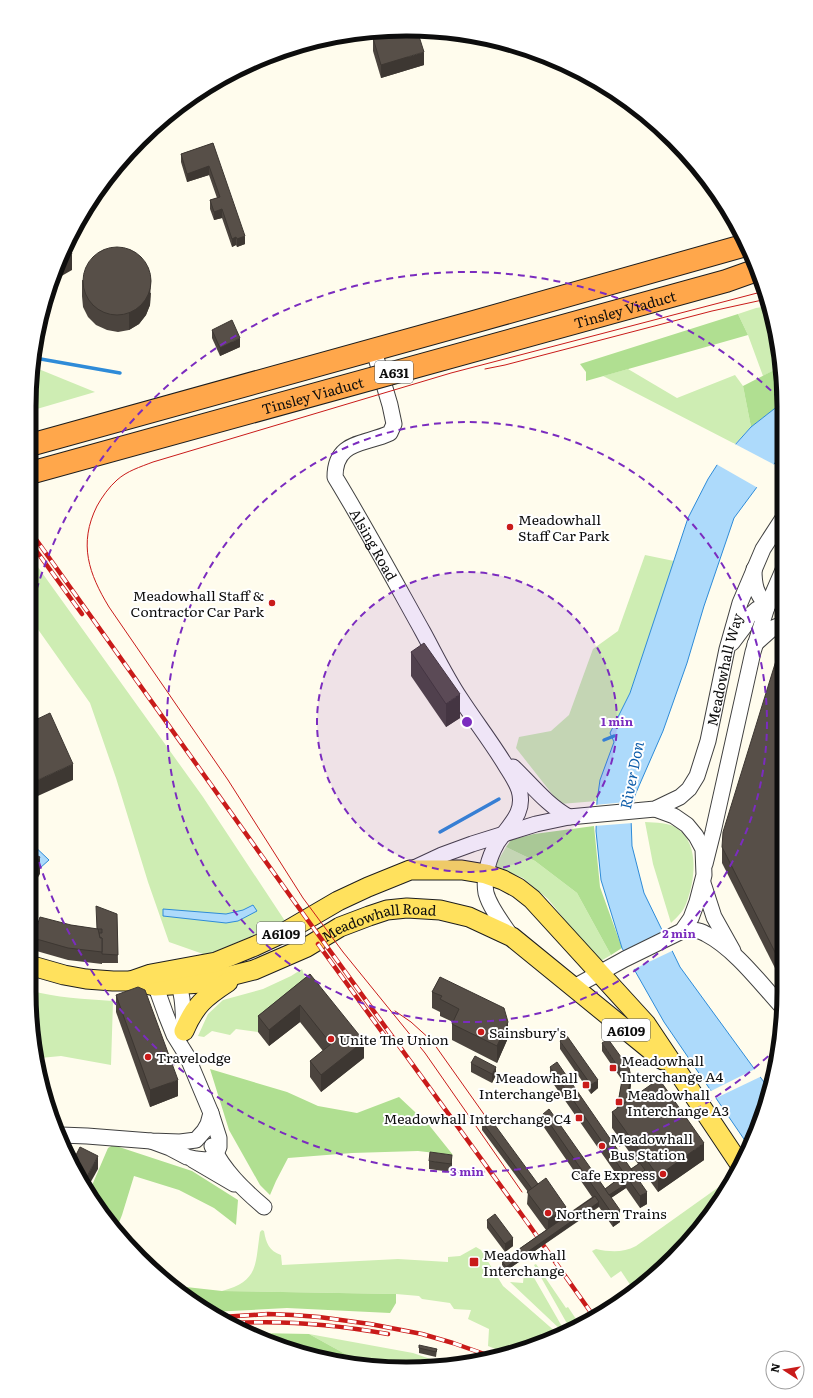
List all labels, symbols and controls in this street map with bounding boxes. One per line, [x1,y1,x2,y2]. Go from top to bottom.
street label: Tinsley Viaduct [571,285,678,333]
road number: A631 [375,361,413,383]
street label: Tinsley Viaduct [259,371,366,419]
street label: Alsing Road [346,504,403,584]
place label: Meadowhall Staff Car Park [518,509,610,545]
marker: Meadowhall Staff Car Park [505,522,515,532]
place label: Meadowhall Staff & Contractor Car Park [131,585,264,621]
marker: Meadowhall Staff & Contractor Car Park [267,598,277,608]
street label: Meadowhall Way [701,610,747,728]
text: 1 min [601,712,634,730]
centre of rings [460,715,474,729]
water label: River Don [613,739,649,811]
street label: Meadowhall Road [317,898,437,946]
road number: A6109 [257,922,305,944]
text: 2 min [662,924,696,942]
road number: A6109 [602,1019,650,1041]
place label: Sainsbury's [489,1022,566,1042]
marker: Sainsbury's [476,1027,486,1037]
place label: Unite The Union [339,1029,449,1049]
marker: Unite The Union [326,1034,336,1044]
place label: Travelodge [156,1047,231,1067]
place label: Meadowhall Interchange A4 [621,1050,723,1086]
marker: Travelodge [143,1052,153,1062]
marker: Meadowhall Interchange A4 [608,1063,618,1073]
place label: Meadowhall Interchange B1 [479,1067,578,1103]
marker: Meadowhall Interchange B1 [581,1080,591,1090]
place label: Meadowhall Interchange A3 [627,1084,729,1120]
marker: Meadowhall Interchange A3 [614,1097,624,1107]
place label: Meadowhall Interchange C4 [384,1108,571,1128]
marker: Meadowhall Interchange C4 [574,1113,584,1123]
place label: Meadowhall Bus Station [610,1128,693,1164]
marker: Meadowhall Bus Station [597,1141,607,1151]
text: 3 min [450,1162,485,1180]
place label: Cafe Express [571,1164,655,1184]
marker: Cafe Express [658,1169,668,1179]
place label: Northern Trains [556,1203,667,1223]
marker: Northern Trains [543,1208,553,1218]
place label: Meadowhall Interchange [483,1244,566,1280]
marker: Meadowhall Interchange [468,1256,480,1268]
north arrow [765,1350,805,1390]
text: N [765,1362,783,1374]

